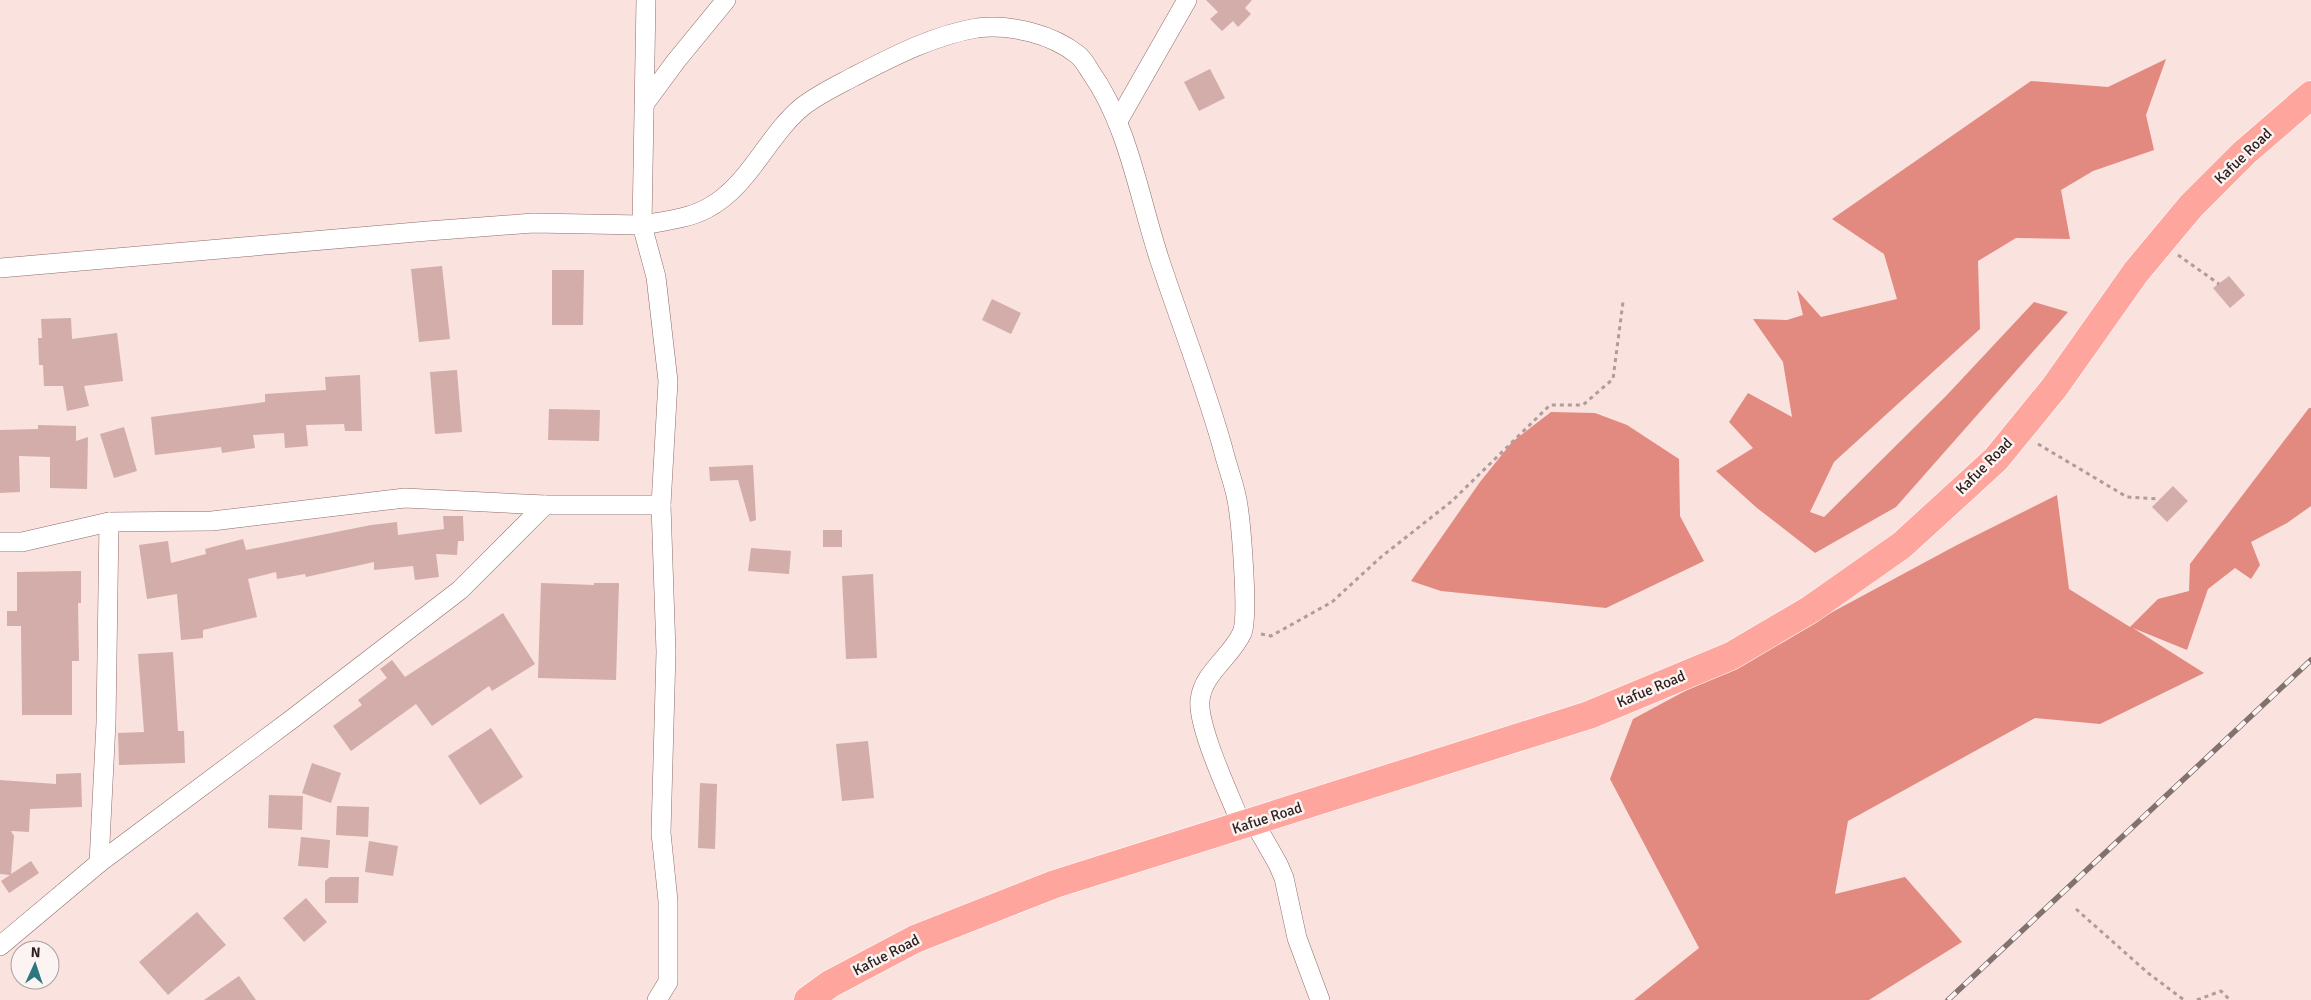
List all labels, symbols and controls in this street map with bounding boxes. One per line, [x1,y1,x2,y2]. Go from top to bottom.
street label: Kafue Road [2211,124,2275,188]
street label: Kafue Road [1952,434,2016,498]
street label: Kafue Road [1614,667,1688,711]
street label: Kafue Road [1230,798,1304,838]
street label: Kafue Road [850,930,922,980]
north arrow [10,940,60,990]
text: N [30,944,41,961]

